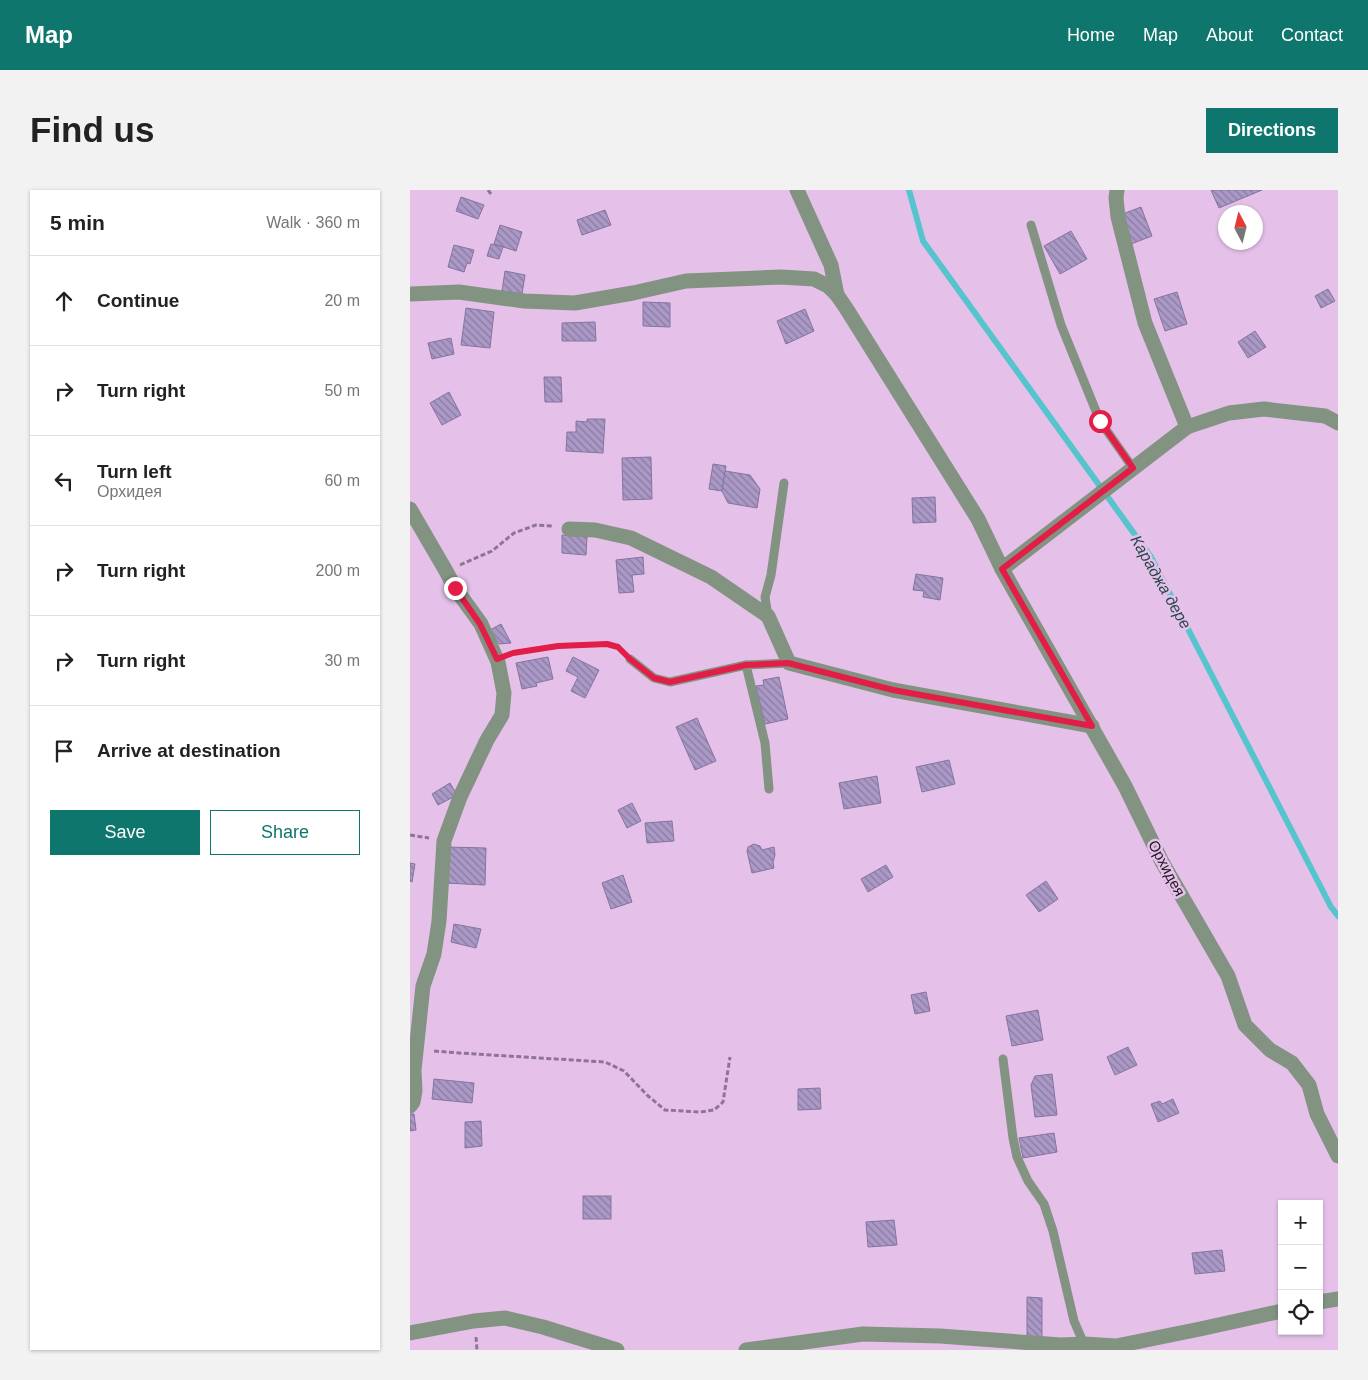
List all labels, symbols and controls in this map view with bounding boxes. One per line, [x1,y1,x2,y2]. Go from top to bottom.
text: Map [25,21,73,48]
text: Home [1067,25,1115,45]
text: Map [1143,25,1178,45]
text: About [1206,25,1253,45]
text: Contact [1281,25,1343,45]
button: Directions [1206,108,1338,153]
text: Find us [30,110,154,149]
north arrow [1218,205,1263,250]
text: 5 min [50,211,105,234]
text: Walk · 360 m [266,214,360,231]
icon: ahead [50,287,78,315]
text: Continue [97,290,179,311]
text: 20 m [324,292,360,309]
icon: right [50,377,78,405]
text: Turn right [97,380,185,401]
text: 50 m [324,382,360,399]
route start [1089,410,1112,433]
text: Turn left [97,461,172,482]
icon: left [50,467,78,495]
text: 60 m [324,472,360,489]
text: Орхидея [97,483,162,500]
water label: Караджа дере [1127,532,1195,632]
icon: right [50,557,78,585]
text: Turn right [97,560,185,581]
text: 200 m [316,562,360,579]
route end [444,577,467,600]
icon: right [50,647,78,675]
text: Turn right [97,650,185,671]
text: 30 m [324,652,360,669]
icon: arrive [50,737,78,765]
text: Arrive at destination [97,740,281,761]
button: Save [50,810,200,855]
button: Share [210,810,360,855]
street label: Орхидея [1145,837,1189,899]
map controls [1278,1200,1323,1335]
button: + [1278,1200,1323,1245]
button: − [1278,1245,1323,1290]
button: locate [1278,1290,1323,1335]

